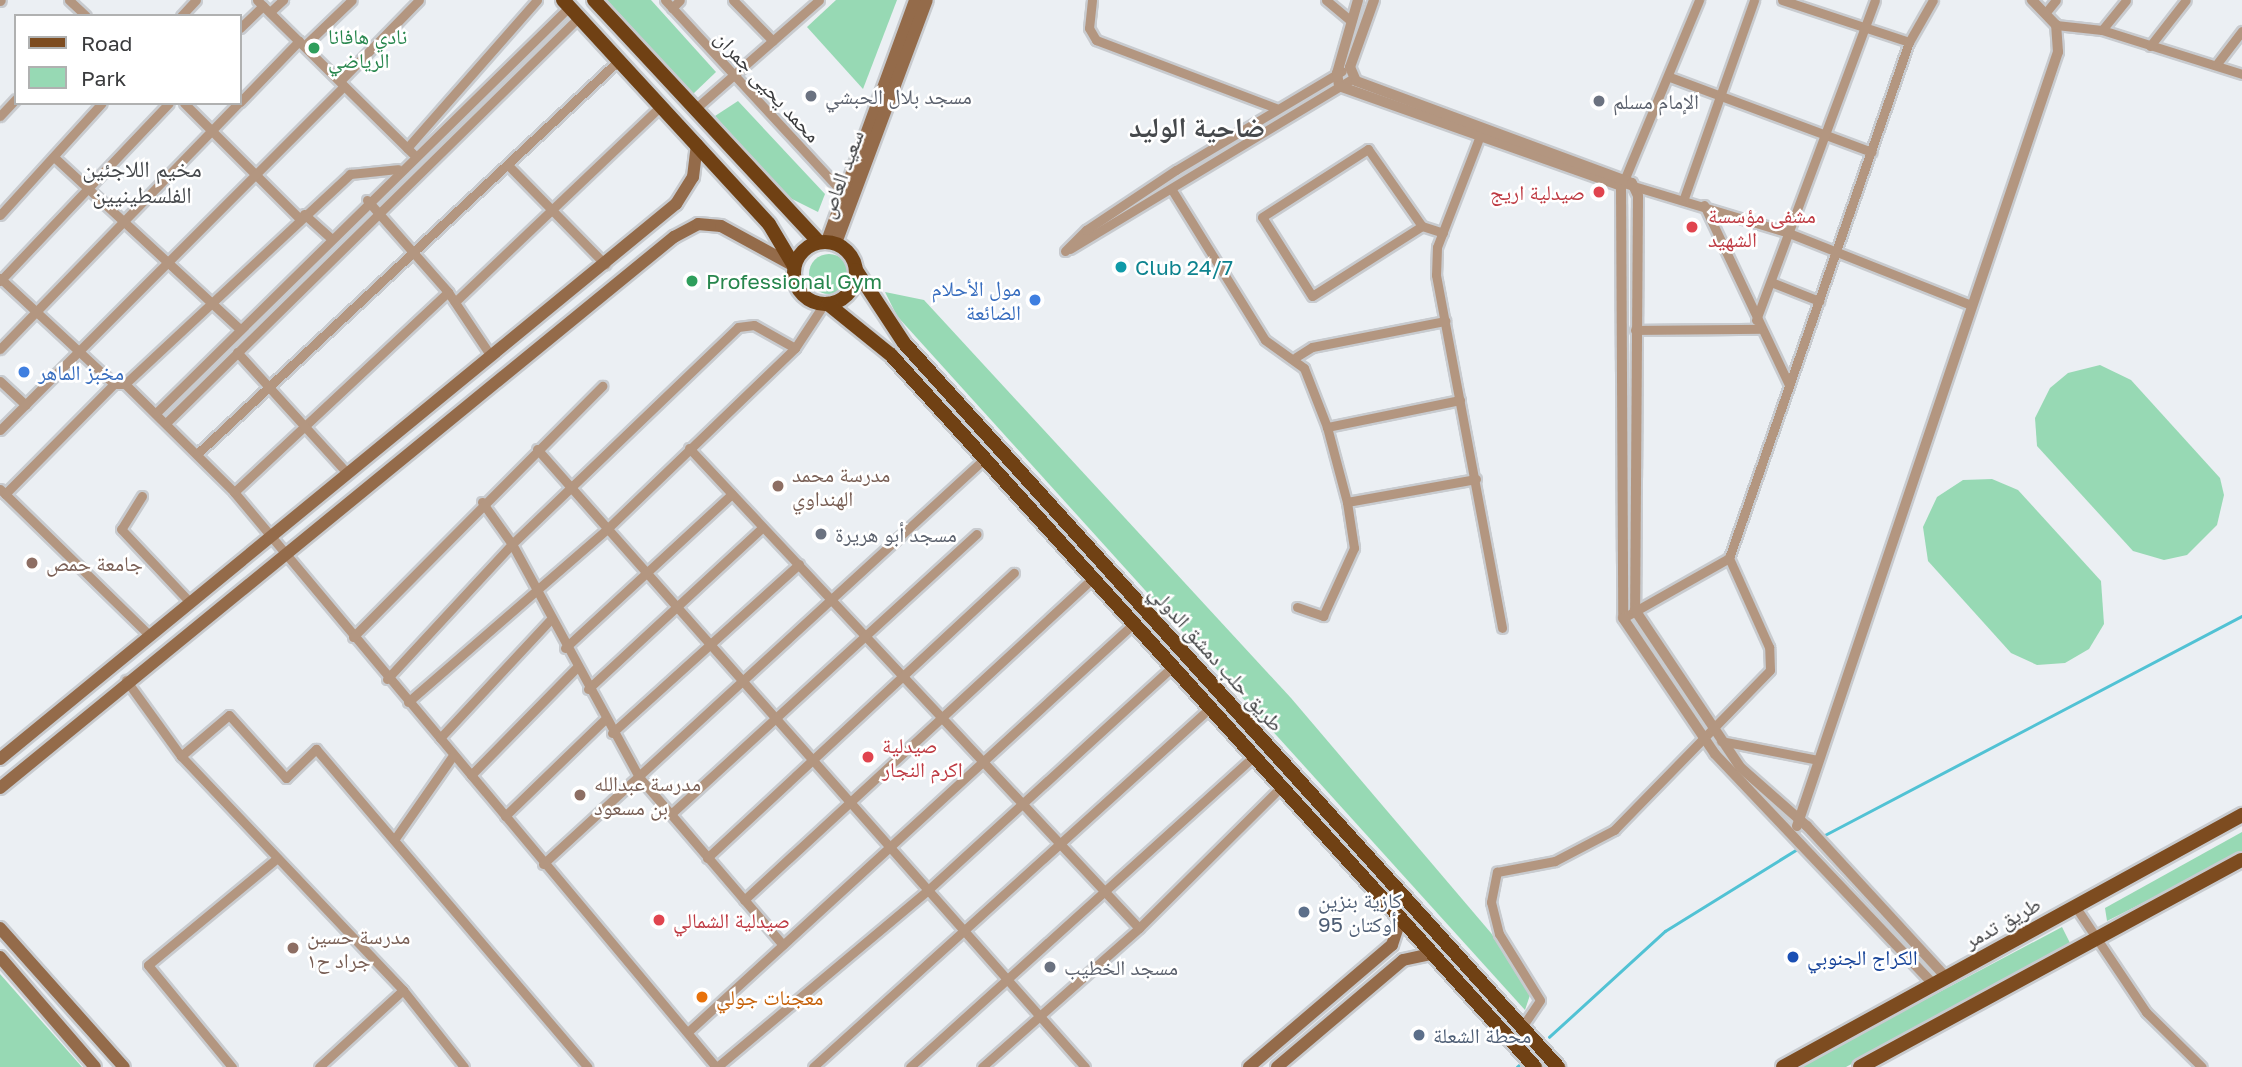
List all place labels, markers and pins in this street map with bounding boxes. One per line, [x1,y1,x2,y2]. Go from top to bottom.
place label: نادي هافانا الرياضي [328,23,407,73]
marker: نادي هافانا الرياضي [306,40,322,56]
place label: مسجد بلال الحبشي [825,83,972,109]
marker: مسجد بلال الحبشي [803,88,819,104]
place label: الإمام مسلم [1613,88,1699,114]
marker: الإمام مسلم [1591,93,1607,109]
place label: صيدلية اريج [1490,179,1585,205]
marker: صيدلية اريج [1591,184,1607,200]
place label: مشفى مؤسسة الشهيد [1708,202,1816,252]
marker: مشفى مؤسسة الشهيد [1682,217,1702,237]
place label: Club 24/7 [1135,254,1233,280]
marker: Club 24/7 [1113,259,1129,275]
place label: Professional Gym [706,268,882,294]
marker: Professional Gym [684,273,700,289]
place label: مول الأحلام الضائعة [932,275,1021,325]
marker: مول الأحلام الضائعة [1027,292,1043,308]
place label: مخبز الماهر [38,359,124,385]
marker: مخبز الماهر [16,364,32,380]
place label: مدرسة محمد الهنداوي [792,461,890,511]
marker: مدرسة محمد الهنداوي [770,478,786,494]
place label: مسجد أبو هريرة [835,521,957,547]
marker: مسجد أبو هريرة [813,526,829,542]
place label: جامعة حمص [46,550,143,576]
marker: جامعة حمص [24,555,40,571]
place label: صيدلية اكرم النجار [882,732,963,782]
marker: صيدلية اكرم النجار [860,749,876,765]
place label: مدرسة عبدالله بن مسعود [594,770,701,820]
marker: مدرسة عبدالله بن مسعود [572,787,588,803]
place label: كازية بنزين أوكتان 95 [1318,887,1402,937]
marker: كازية بنزين أوكتان 95 [1296,904,1312,920]
place label: صيدلية الشمالي [673,907,790,933]
marker: صيدلية الشمالي [651,912,667,928]
place label: مدرسة حسين جراد ح١ [307,923,410,973]
marker: مدرسة حسين جراد ح١ [285,940,301,956]
place label: الكراج الجنوبي [1807,944,1918,970]
marker: الكراج الجنوبي [1785,949,1801,965]
place label: مسجد الخطيب [1064,954,1178,980]
marker: مسجد الخطيب [1042,959,1058,975]
place label: معجنات جولي [716,984,823,1010]
marker: معجنات جولي [694,989,710,1005]
place label: محطة الشعلة [1433,1022,1531,1048]
marker: محطة الشعلة [1411,1027,1427,1043]

